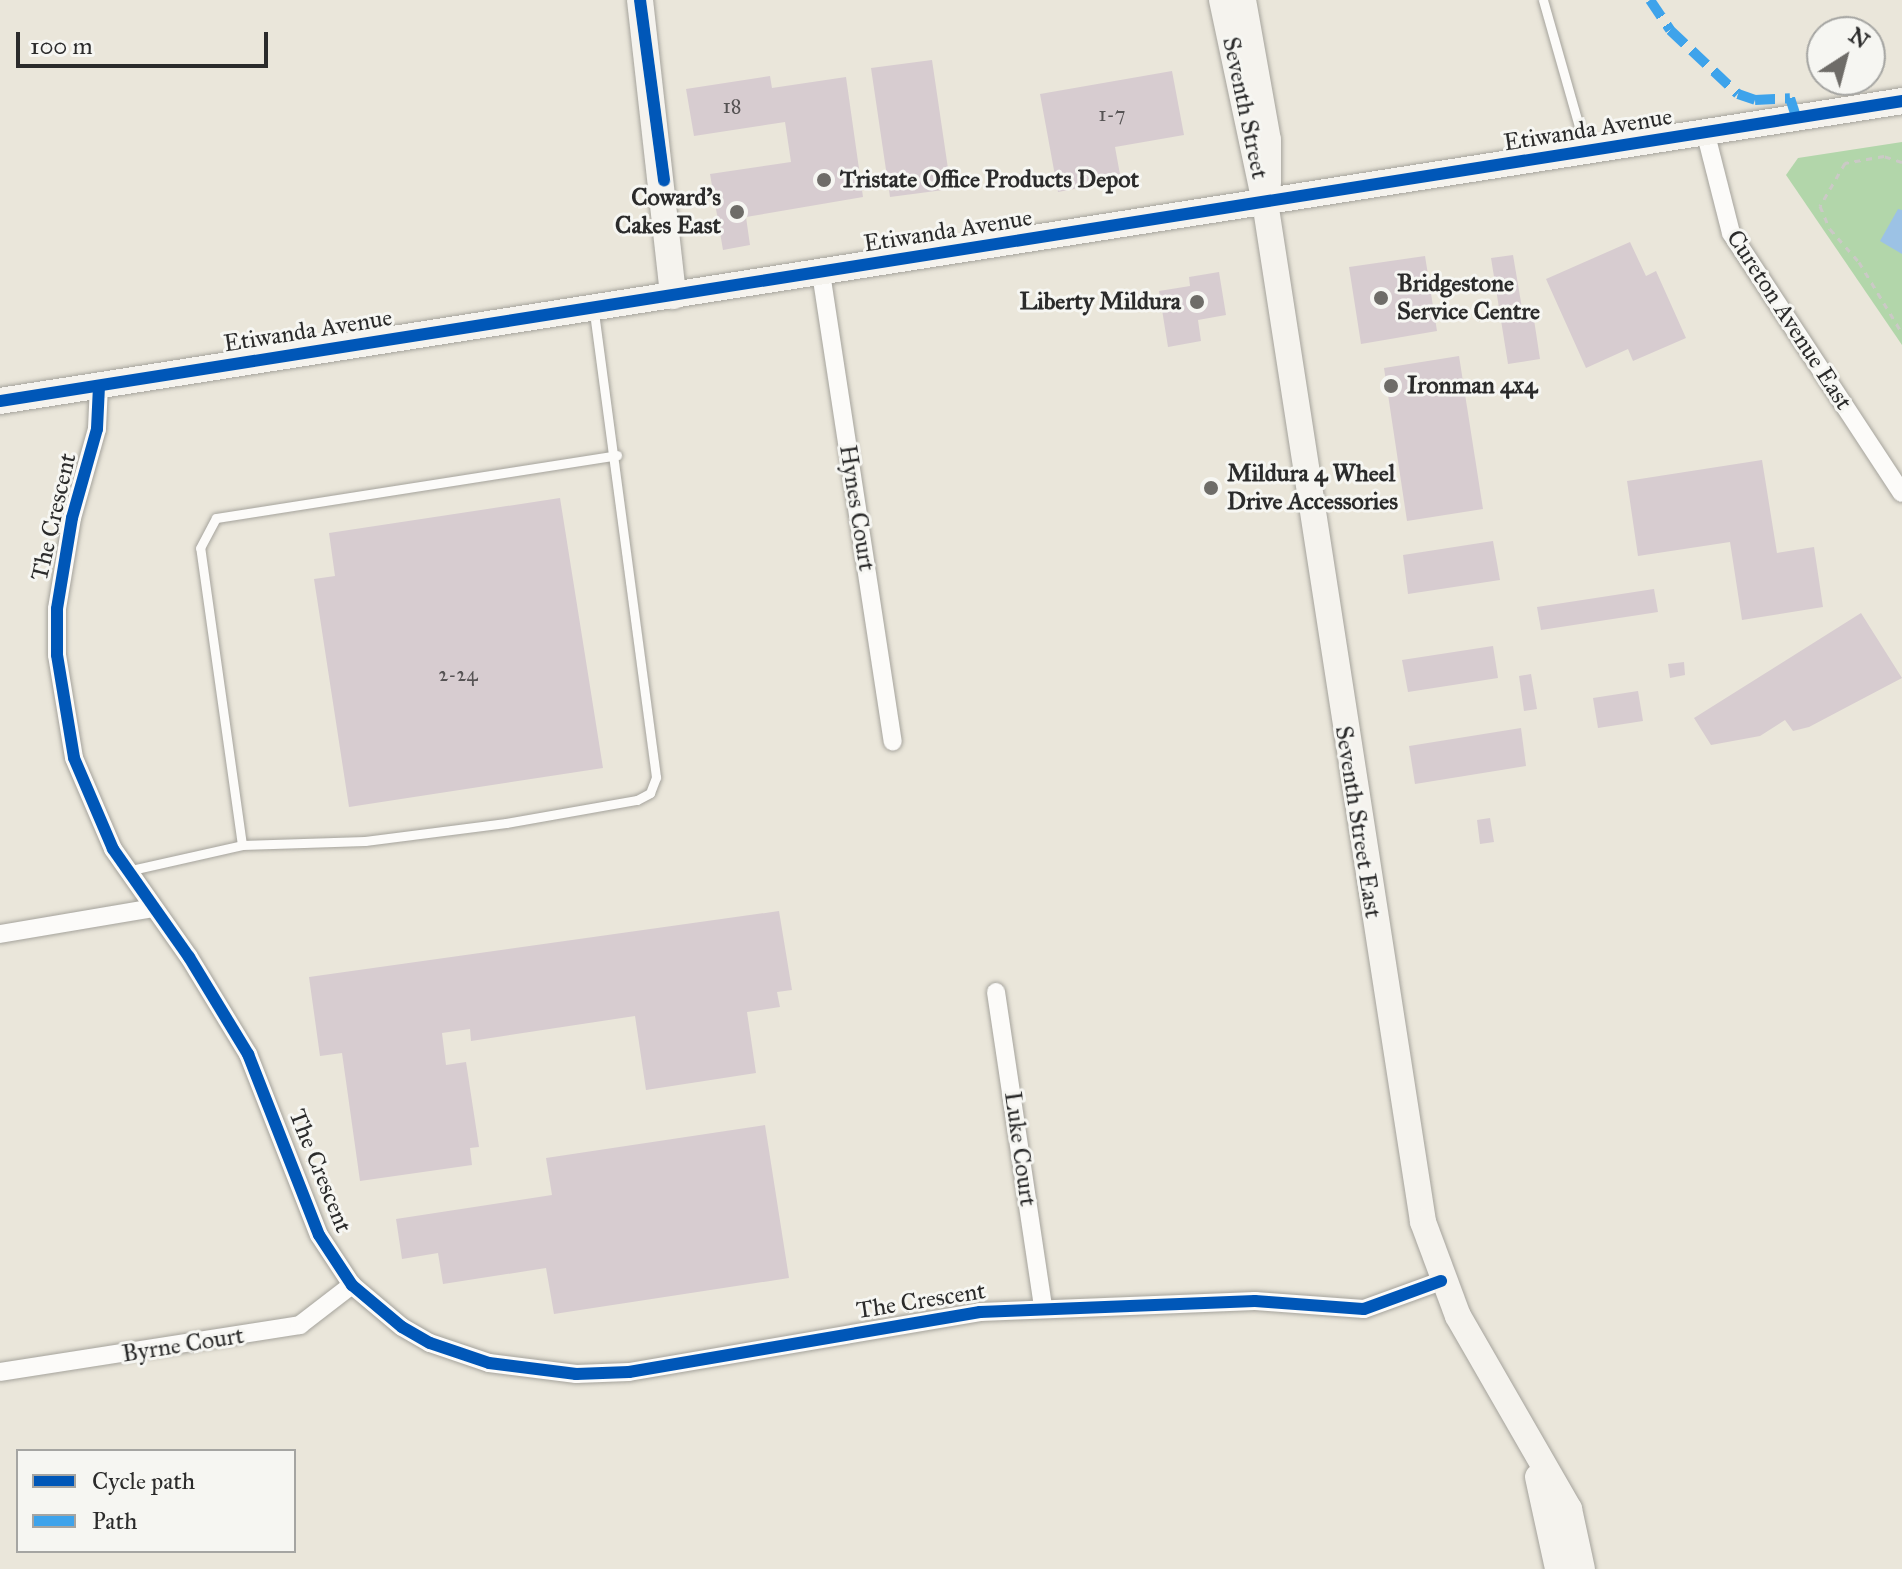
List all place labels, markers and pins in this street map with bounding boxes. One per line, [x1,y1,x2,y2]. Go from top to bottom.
place label: Tristate Office Products Depot [840,166,1139,194]
marker: Tristate Office Products Depot [815,171,833,189]
place label: Coward's Cakes East [615,184,721,240]
marker: Coward's Cakes East [728,203,746,221]
place label: Bridgestone Service Centre [1397,270,1540,326]
place label: Liberty Mildura [1019,288,1181,316]
marker: Bridgestone Service Centre [1372,289,1390,307]
marker: Liberty Mildura [1188,293,1206,311]
place label: Ironman 4x4 [1407,372,1537,400]
marker: Ironman 4x4 [1382,377,1400,395]
place label: Mildura 4 Wheel Drive Accessories [1227,460,1398,516]
marker: Mildura 4 Wheel Drive Accessories [1202,479,1220,497]

